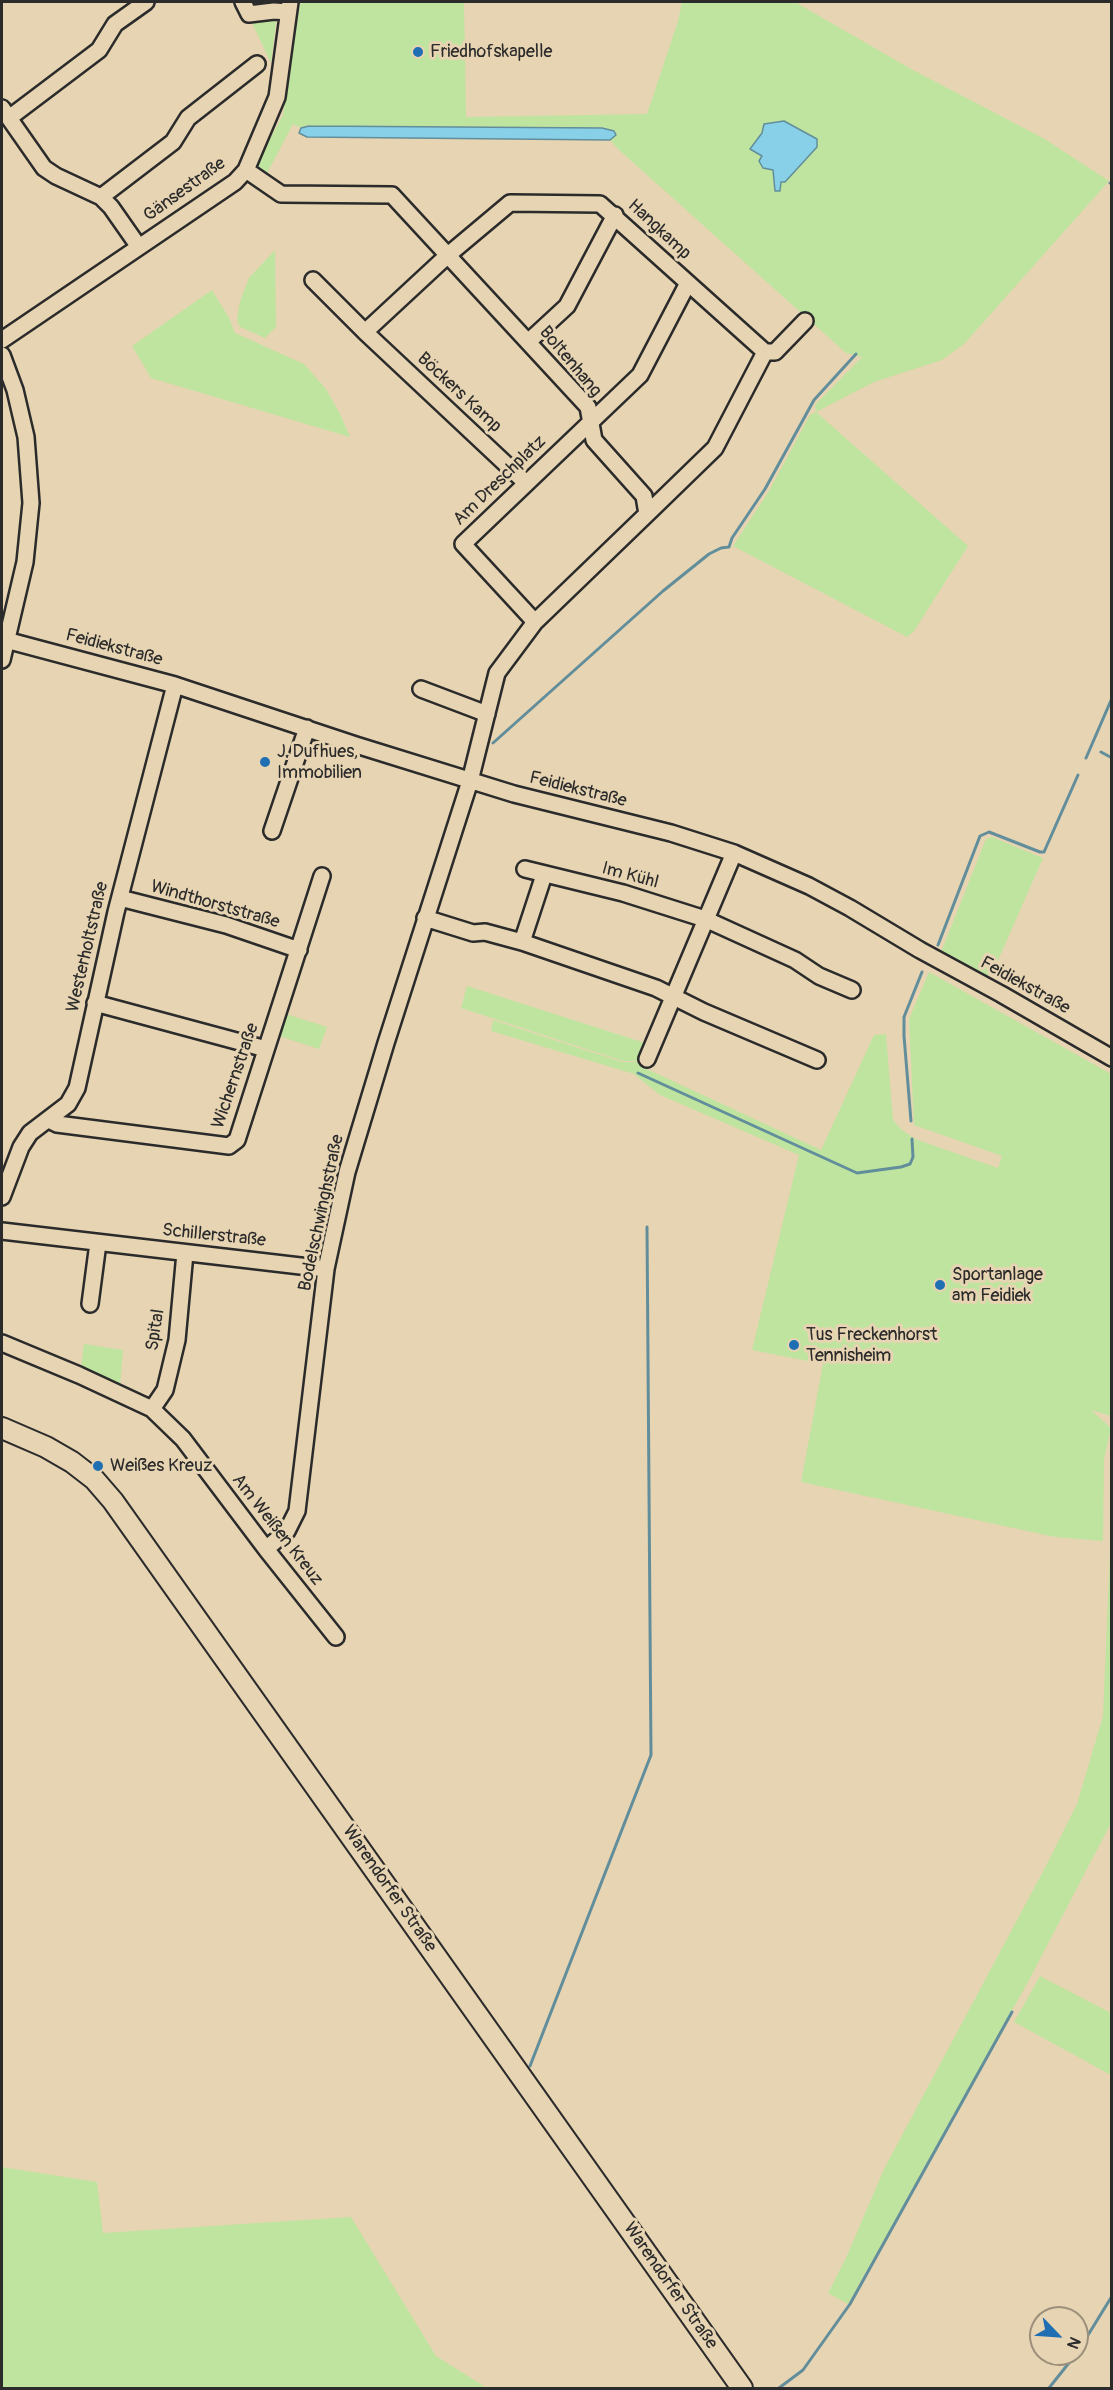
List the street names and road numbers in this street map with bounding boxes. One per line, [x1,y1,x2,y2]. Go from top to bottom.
street label: Gänsestraße [140,153,230,227]
street label: Hangkamp [623,195,695,265]
street label: Boltenhang [534,322,606,402]
street label: Böckers Kamp [412,348,506,438]
street label: Am Dreschplatz [449,431,551,531]
street label: Feidiekstraße [63,625,165,671]
street label: Feidiekstraße [527,767,629,813]
street label: Im Kühl [599,858,661,894]
street label: Windthorststraße [148,876,282,934]
street label: Westerholtstraße [62,880,114,1014]
street label: Feidiekstraße [976,952,1074,1020]
street label: Wichernstraße [208,1020,264,1132]
street label: Bodelschwinghstraße [295,1133,349,1293]
street label: Schillerstraße [161,1220,267,1252]
street label: Spital [142,1308,170,1352]
street label: Am Weißen Kreuz [227,1470,327,1590]
street label: Warendorfer Straße [337,1821,441,1957]
street label: Warendorfer Straße [618,2218,722,2354]

